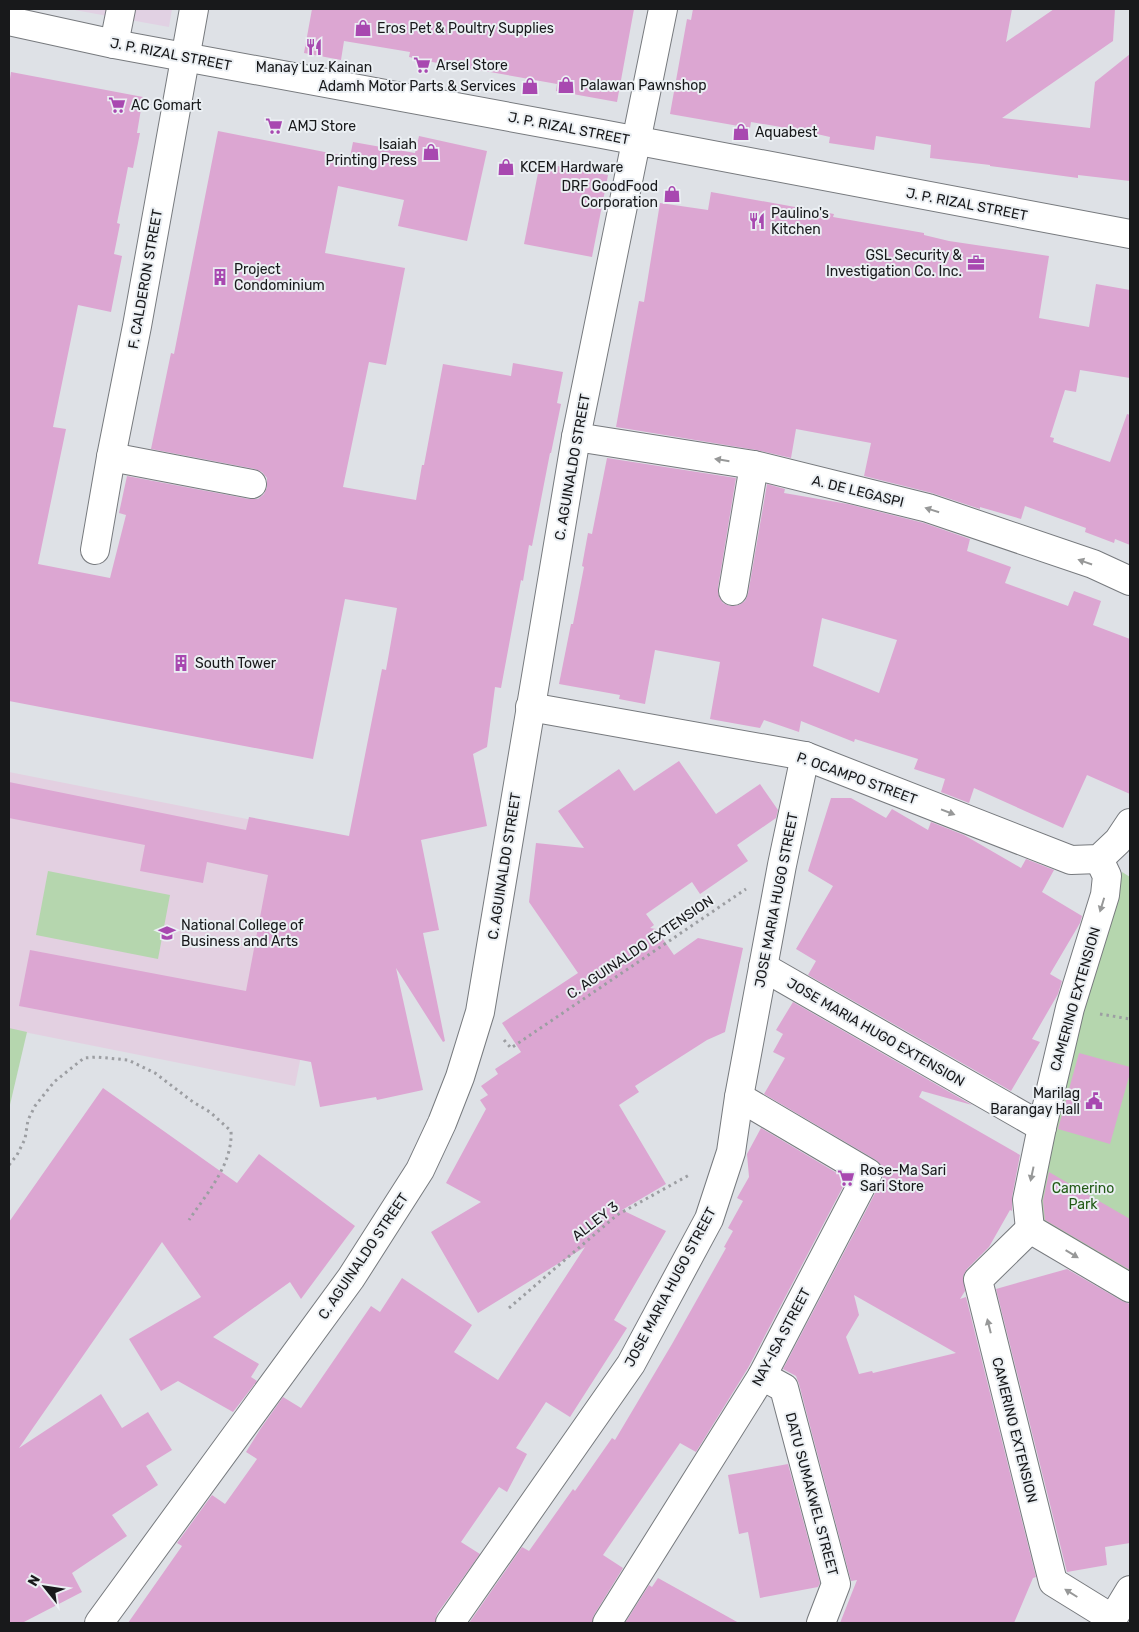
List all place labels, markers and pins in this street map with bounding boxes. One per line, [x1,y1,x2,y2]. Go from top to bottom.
shop icon: Eros Pet & Poultry Supplies [353,18,373,38]
place label: Eros Pet & Poultry Supplies [377,20,554,37]
restaurant icon: Manay Luz Kainan [304,37,324,57]
supermarket icon: Arsel Store [412,55,432,75]
place label: Arsel Store [436,57,508,74]
place label: Manay Luz Kainan [256,59,372,76]
shop icon: Palawan Pawnshop [556,75,576,95]
shop icon: Adamh Motor Parts & Services [520,76,540,96]
place label: Palawan Pawnshop [580,77,707,94]
place label: Adamh Motor Parts & Services [318,78,516,95]
supermarket icon: AC Gomart [107,95,127,115]
place label: AC Gomart [131,97,202,114]
supermarket icon: AMJ Store [264,116,284,136]
place label: AMJ Store [288,118,356,135]
shop icon: Aquabest [731,122,751,142]
place label: Aquabest [755,124,818,141]
place label: Isaiah Printing Press [325,136,417,169]
shop icon: Isaiah Printing Press [421,142,441,162]
shop icon: KCEM Hardware [496,157,516,177]
place label: KCEM Hardware [520,159,623,176]
place label: DRF GoodFood Corporation [561,178,658,211]
shop icon: DRF GoodFood Corporation [662,184,682,204]
place label: Paulino's Kitchen [771,205,829,238]
restaurant icon: Paulino's Kitchen [747,211,767,231]
place label: GSL Security & Investigation Co. Inc. [826,247,962,280]
office icon: GSL Security & Investigation Co. Inc. [966,253,986,273]
place label: Project Condominium [234,261,325,294]
building icon: Project Condominium [210,267,230,287]
building icon: South Tower [171,653,191,673]
place label: South Tower [195,655,277,672]
place label: National College of Business and Arts [181,917,304,950]
school or university icon: National College of Business and Arts [157,923,177,943]
place label: Marilag Barangay Hall [990,1085,1080,1118]
public building icon: Marilag Barangay Hall [1084,1091,1104,1111]
place label: Rose-Ma Sari Sari Store [860,1162,946,1195]
supermarket icon: Rose-Ma Sari Sari Store [836,1168,856,1188]

